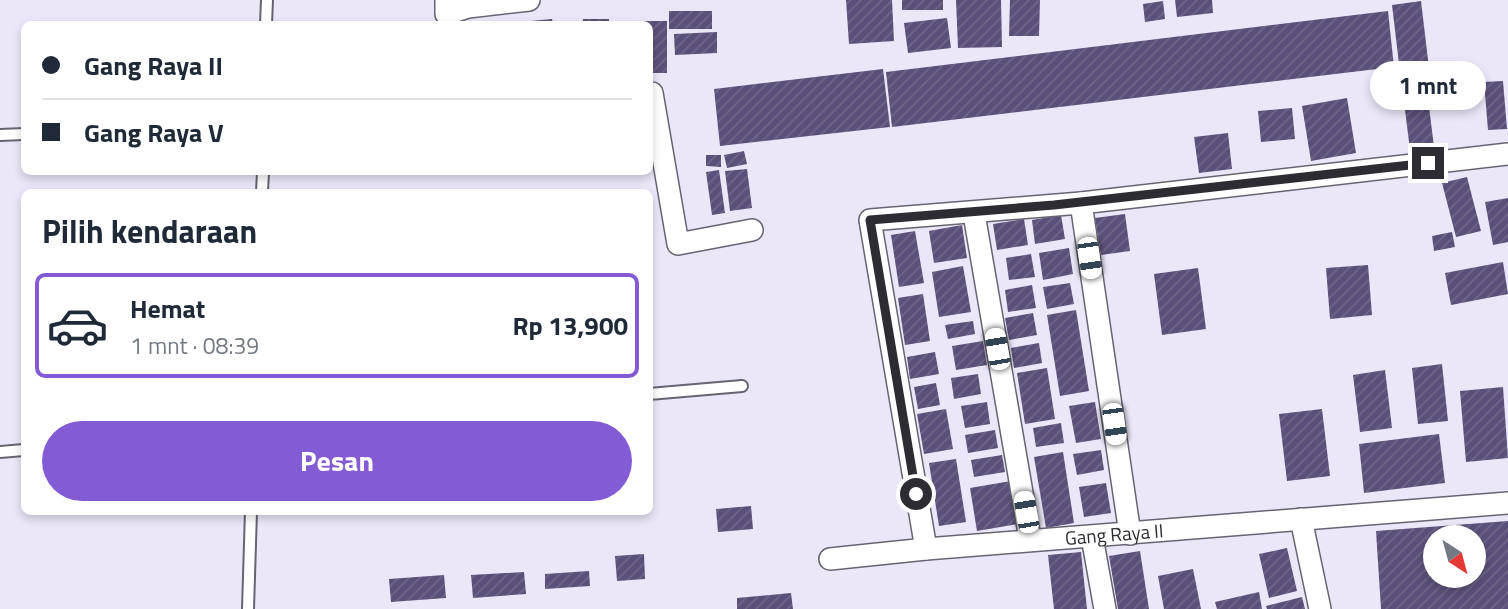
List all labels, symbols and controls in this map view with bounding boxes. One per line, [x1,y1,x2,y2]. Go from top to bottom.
text: Gang Raya II [84,46,223,85]
callout: 1 mnt [1370,61,1486,110]
text: 1 mnt [1399,68,1457,103]
text: Gang Raya V [84,113,224,152]
route end [1412,147,1444,179]
text: Pilih kendaraan [42,207,257,255]
car [1076,236,1103,280]
text: Hemat [130,289,205,328]
icon: car [46,294,109,357]
text: Rp 13,900 [512,306,628,345]
car [984,326,1011,372]
text: 1 mnt · 08:39 [130,328,259,363]
car [1101,402,1128,446]
button: Pesan [42,421,632,501]
route start [900,478,932,510]
car [1013,489,1040,535]
street label: Gang Raya II [1064,515,1164,552]
north arrow [1423,525,1486,588]
map controls [1423,525,1486,588]

